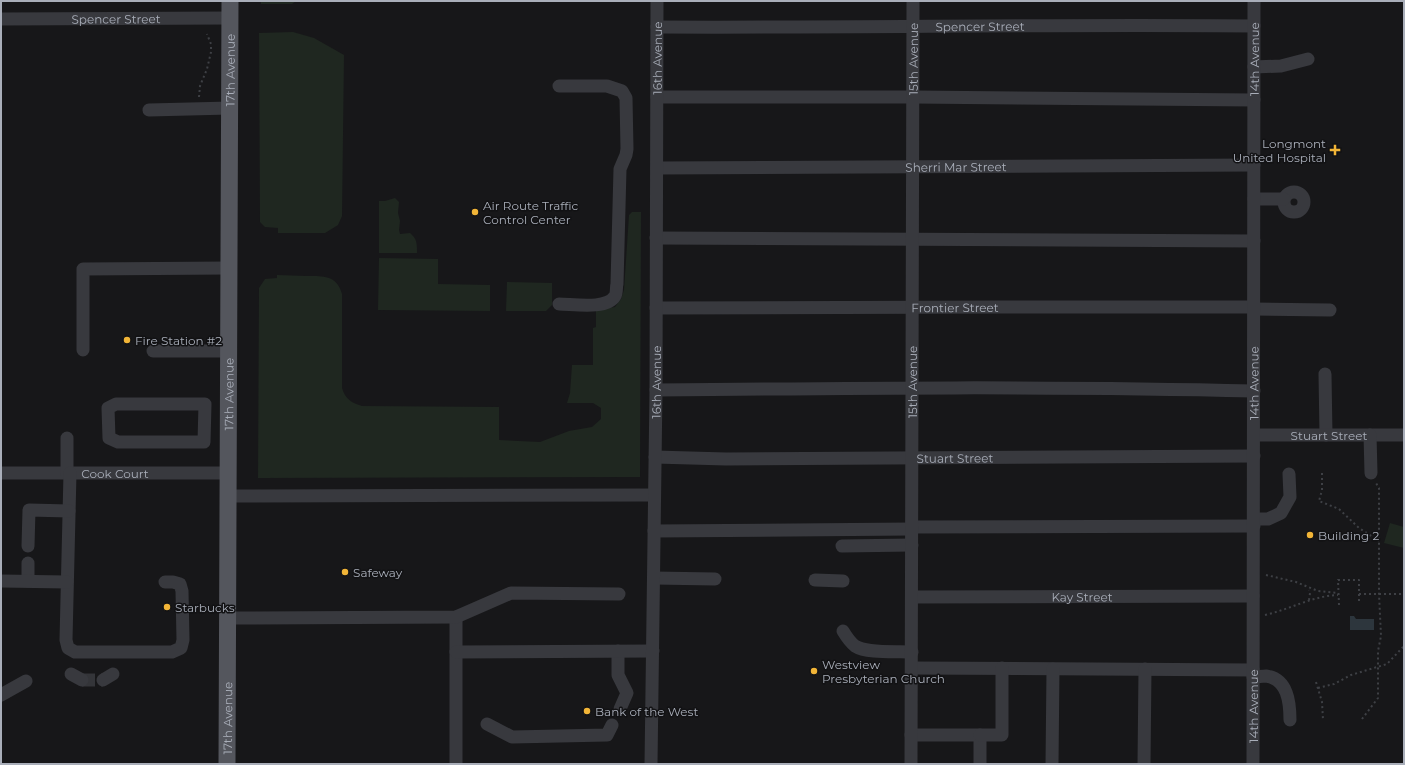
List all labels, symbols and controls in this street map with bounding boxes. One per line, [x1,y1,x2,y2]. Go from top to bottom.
street label: Spencer Street [71,11,161,26]
street label: Spencer Street [935,18,1025,34]
street label: 16th Avenue [649,21,664,95]
street label: 14th Avenue [1246,22,1261,96]
street label: 15th Avenue [905,23,920,95]
street label: 17th Avenue [222,34,237,106]
place label: Longmont United Hospital [1233,136,1326,165]
marker: Longmont United Hospital [1329,144,1341,156]
street label: Sherri Mar Street [905,159,1007,174]
place label: Air Route Traffic Control Center [483,198,579,227]
marker: Air Route Traffic Control Center [470,207,480,217]
street label: Frontier Street [911,300,999,315]
place label: Fire Station #2 [135,333,222,348]
marker: Fire Station #2 [122,335,132,345]
street label: 16th Avenue [648,345,664,419]
street label: 15th Avenue [904,346,920,418]
street label: 14th Avenue [1246,346,1261,420]
street label: 17th Avenue [221,358,236,430]
street label: Stuart Street [1291,428,1368,443]
street label: Stuart Street [917,450,994,465]
street label: Cook Court [81,466,149,481]
place label: Building 2 [1318,528,1379,543]
marker: Building 2 [1305,530,1315,540]
place label: Safeway [353,565,403,580]
marker: Safeway [340,567,350,577]
street label: Kay Street [1051,589,1113,604]
place label: Starbucks [175,600,235,615]
marker: Starbucks [162,602,172,612]
place label: Westview Presbyterian Church [822,657,945,686]
marker: Westview Presbyterian Church [809,666,819,676]
street label: 14th Avenue [1246,669,1261,743]
street label: 17th Avenue [220,682,235,754]
place label: Bank of the West [595,704,698,719]
marker: Bank of the West [582,706,592,716]

